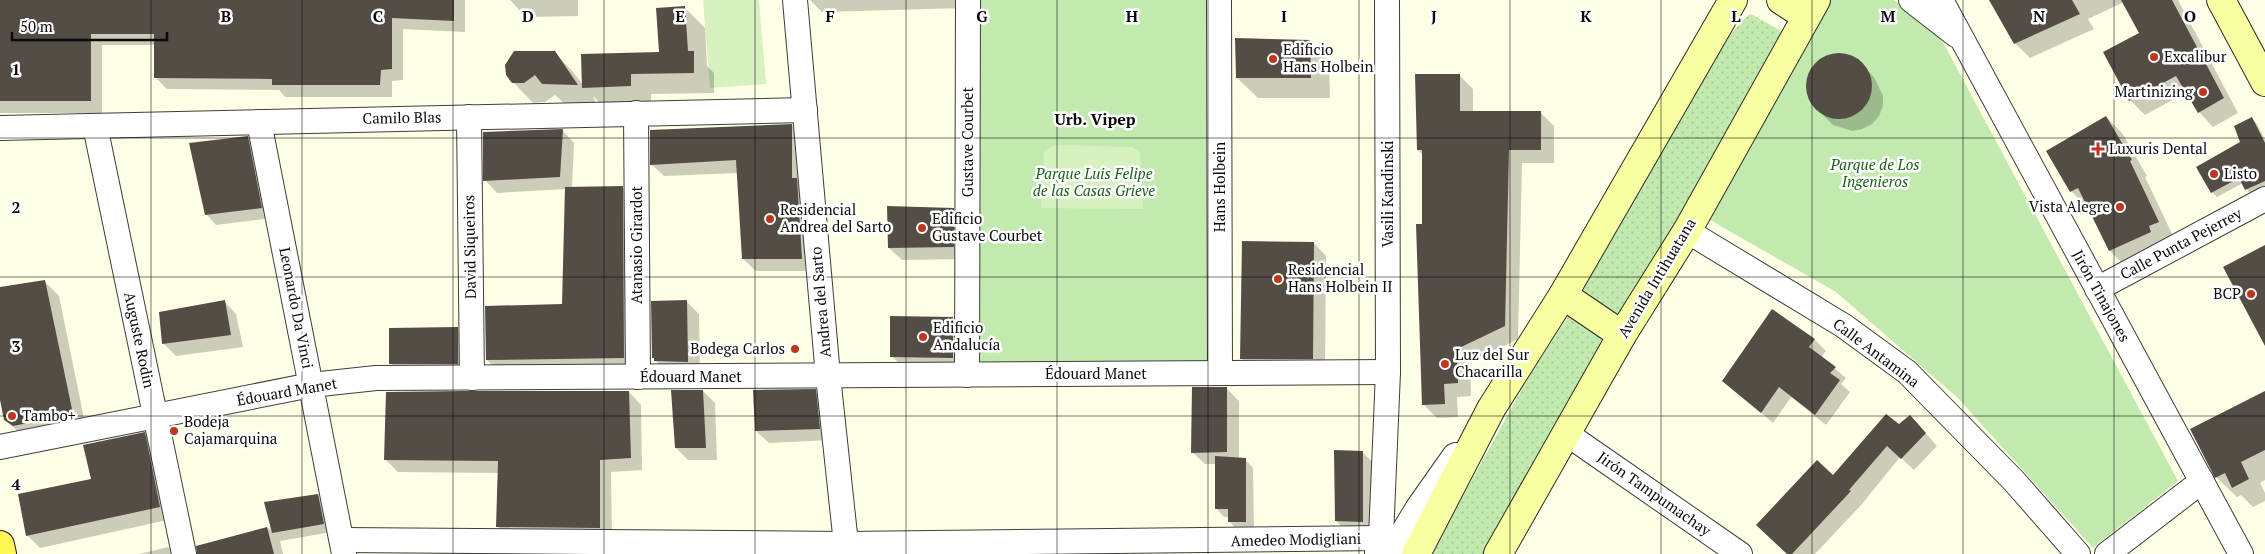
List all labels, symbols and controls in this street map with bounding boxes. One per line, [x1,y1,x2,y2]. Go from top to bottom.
text: B [221,5,231,27]
text: C [373,5,383,27]
text: D [522,5,534,27]
text: E [675,5,685,27]
text: F [825,5,835,27]
text: G [976,5,988,27]
text: H [1126,5,1138,27]
text: I [1281,5,1287,27]
text: J [1431,5,1437,27]
text: K [1580,5,1592,27]
text: L [1731,5,1741,27]
text: M [1881,5,1896,27]
text: N [2033,5,2045,27]
text: O [2184,5,2196,27]
scale bar [12,10,168,42]
text: 50 m [20,16,53,36]
place label: Edificio Hans Holbein [1283,39,1374,76]
place label: Excalibur [2164,46,2227,66]
marker: Excalibur [2148,51,2160,63]
marker: Edificio Hans Holbein [1267,53,1279,65]
text: 1 [11,58,21,80]
place label: Martinizing [2115,81,2194,101]
street label: Gustave Courbet [957,86,977,197]
marker: Martinizing [2197,86,2209,98]
street label: Camilo Blas [362,106,442,128]
district label: Urb. Vipep [1054,108,1136,130]
place label: Luxuris Dental [2109,138,2207,158]
street label: Vasili Kandinski [1377,141,1397,247]
street label: Hans Holbein [1209,142,1229,232]
marker: Luxuris Dental [2091,142,2105,156]
park label: Parque de Los Ingenieros [1829,154,1920,191]
park label: Parque Luis Felipe de las Casas Grieve [1033,163,1155,200]
place label: Listo [2224,163,2257,183]
marker: Listo [2208,168,2220,180]
street label: Atanasio Girardot [626,186,646,304]
street label: David Siqueiros [458,195,480,299]
text: 2 [11,196,21,218]
place label: Vista Alegre [2029,196,2110,216]
place label: Residencial Andrea del Sarto [780,199,891,236]
marker: Vista Alegre [2114,201,2126,213]
street label: Calle Punta Pejerrey [2116,202,2245,284]
place label: Edificio Gustave Courbet [932,208,1043,245]
marker: Residencial Andrea del Sarto [764,213,776,225]
street label: Avenida Intihuatana [1613,214,1700,341]
marker: Edificio Gustave Courbet [916,222,928,234]
street label: Leonardo Da Vinci [275,245,319,370]
street label: Andrea del Sarto [805,246,835,358]
street label: Jirón Tinajones [2068,246,2135,345]
place label: Residencial Hans Holbein II [1288,259,1393,296]
marker: Residencial Hans Holbein II [1272,273,1284,285]
place label: BCP [2213,283,2241,303]
marker: BCP [2245,288,2257,300]
street label: Auguste Rodin [120,290,160,390]
street label: Calle Antamina [1829,313,1924,392]
place label: Edificio Andalucía [933,317,1001,354]
marker: Edificio Andalucía [917,331,929,343]
text: 3 [11,335,21,357]
place label: Bodega Carlos [690,338,785,358]
marker: Bodega Carlos [789,343,801,355]
place label: Luz del Sur Chacarilla [1455,344,1529,381]
marker: Luz del Sur Chacarilla [1439,358,1451,370]
street label: Édouard Manet [1045,363,1147,383]
street label: Édouard Manet [640,366,742,386]
street label: Édouard Manet [235,372,339,410]
place label: Tambo+ [22,405,76,425]
marker: Tambo+ [6,410,18,422]
place label: Bodeja Cajamarquina [184,411,278,448]
marker: Bodeja Cajamarquina [168,425,180,437]
street label: Jirón Tampumachay [1594,447,1716,540]
text: 4 [11,473,21,495]
street label: Amedeo Modigliani [1231,528,1361,550]

